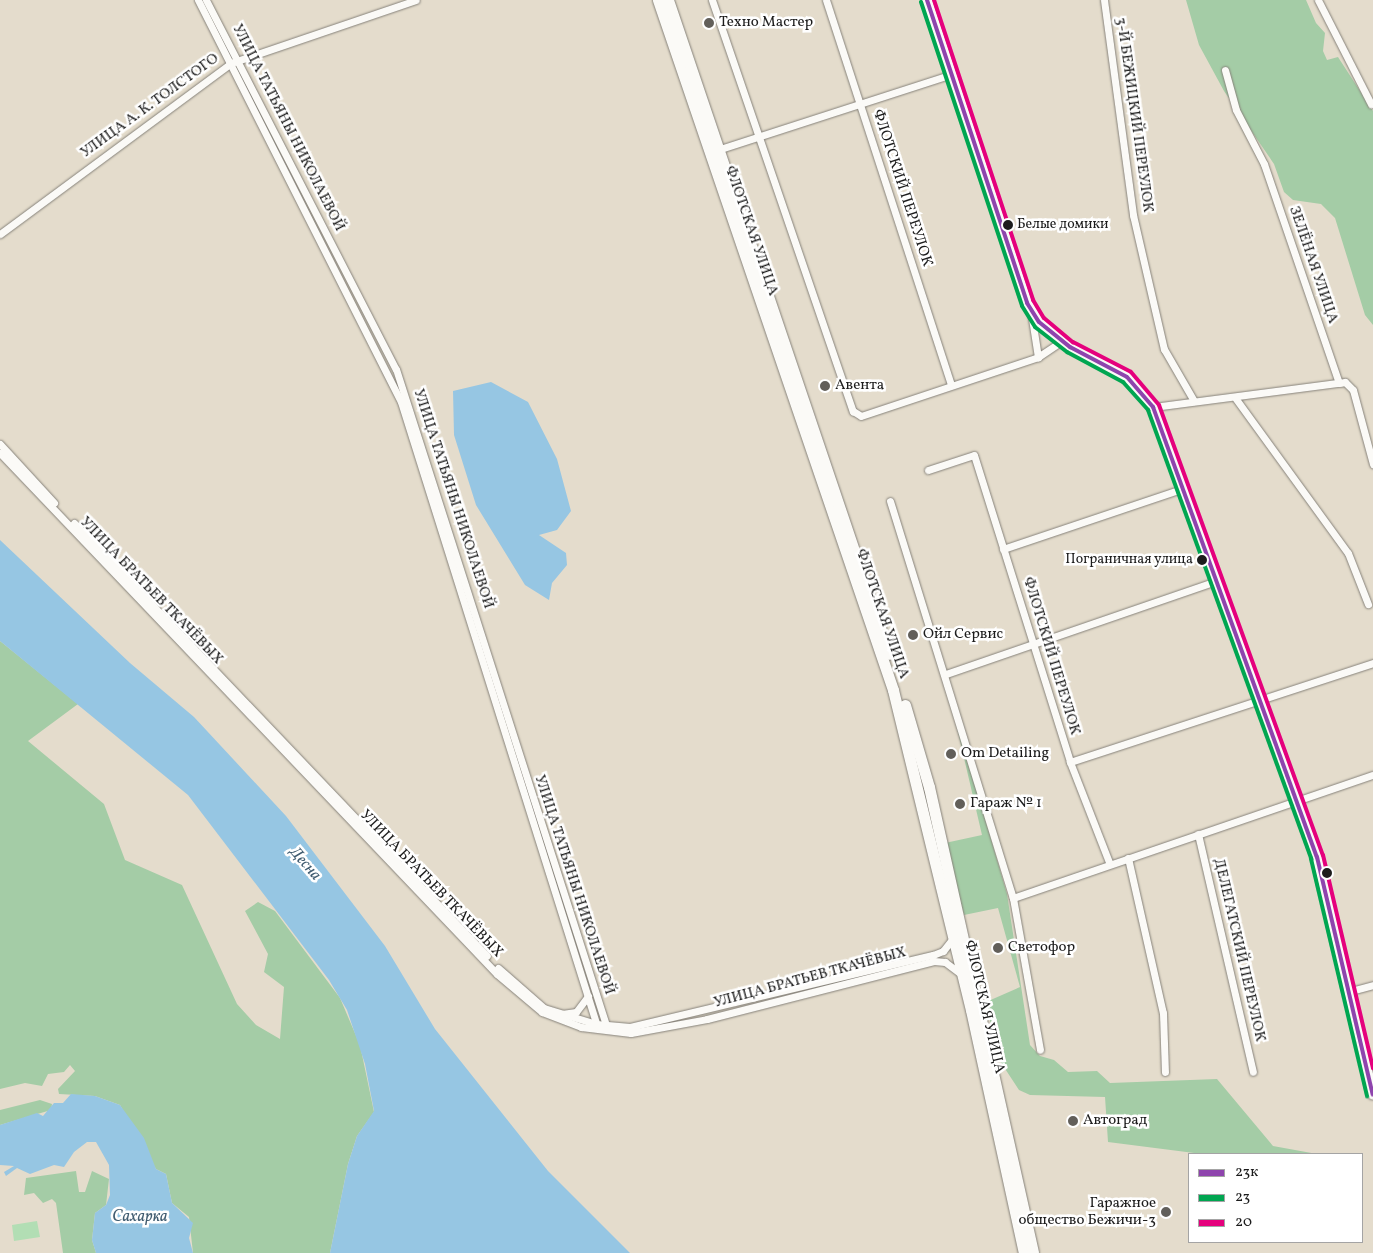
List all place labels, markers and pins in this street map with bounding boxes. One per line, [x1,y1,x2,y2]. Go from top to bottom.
place label: Техно Мастер [719,14,813,32]
marker: Техно Мастер [703,17,715,29]
place label: Белые домики [1017,217,1108,233]
marker: Белые домики [1003,220,1013,230]
place label: Авента [835,377,884,395]
marker: Авента [819,380,831,392]
place label: Пограничная улица [1065,552,1193,568]
marker: Пограничная улица [1197,555,1207,565]
place label: Ойл Сервис [923,626,1003,644]
marker: Ойл Сервис [907,629,919,641]
place label: Om Detailing [961,745,1049,763]
marker: Om Detailing [945,748,957,760]
place label: Гараж № 1 [970,795,1042,813]
marker: Гараж № 1 [954,798,966,810]
unlabelled marker [1322,868,1332,878]
place label: Светофор [1008,939,1075,957]
marker: Светофор [992,942,1004,954]
place label: Автоград [1083,1112,1147,1130]
marker: Автоград [1067,1115,1079,1127]
place label: Гаражное общество Бежичи-3 [1018,1194,1156,1229]
marker: Гаражное общество Бежичи-3 [1160,1206,1172,1218]

